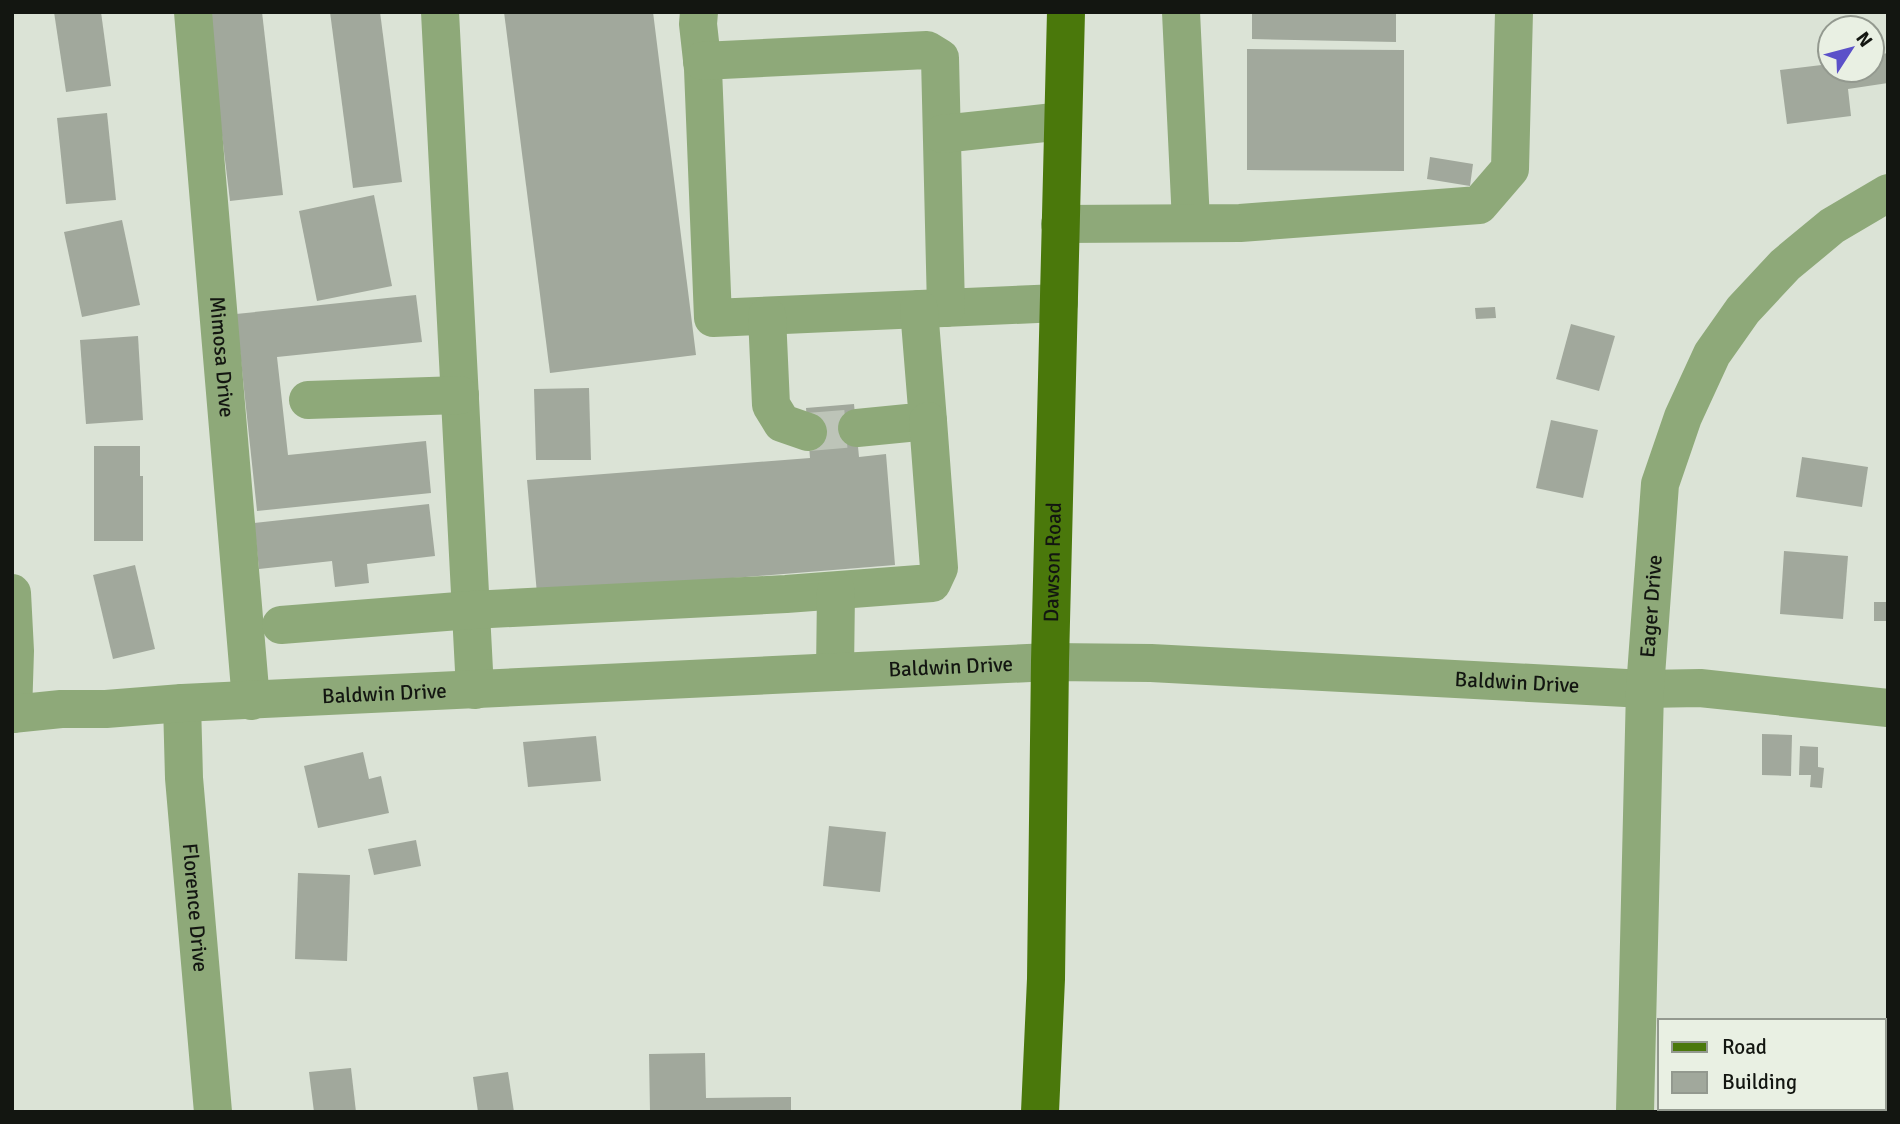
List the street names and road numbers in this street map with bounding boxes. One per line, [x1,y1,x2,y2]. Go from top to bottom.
street label: Mimosa Drive [204,295,240,419]
street label: Dawson Road [1038,502,1067,623]
street label: Eager Drive [1634,554,1668,659]
street label: Baldwin Drive [888,651,1014,683]
street label: Baldwin Drive [1454,666,1580,699]
street label: Baldwin Drive [321,678,447,709]
street label: Florence Drive [177,842,214,973]

